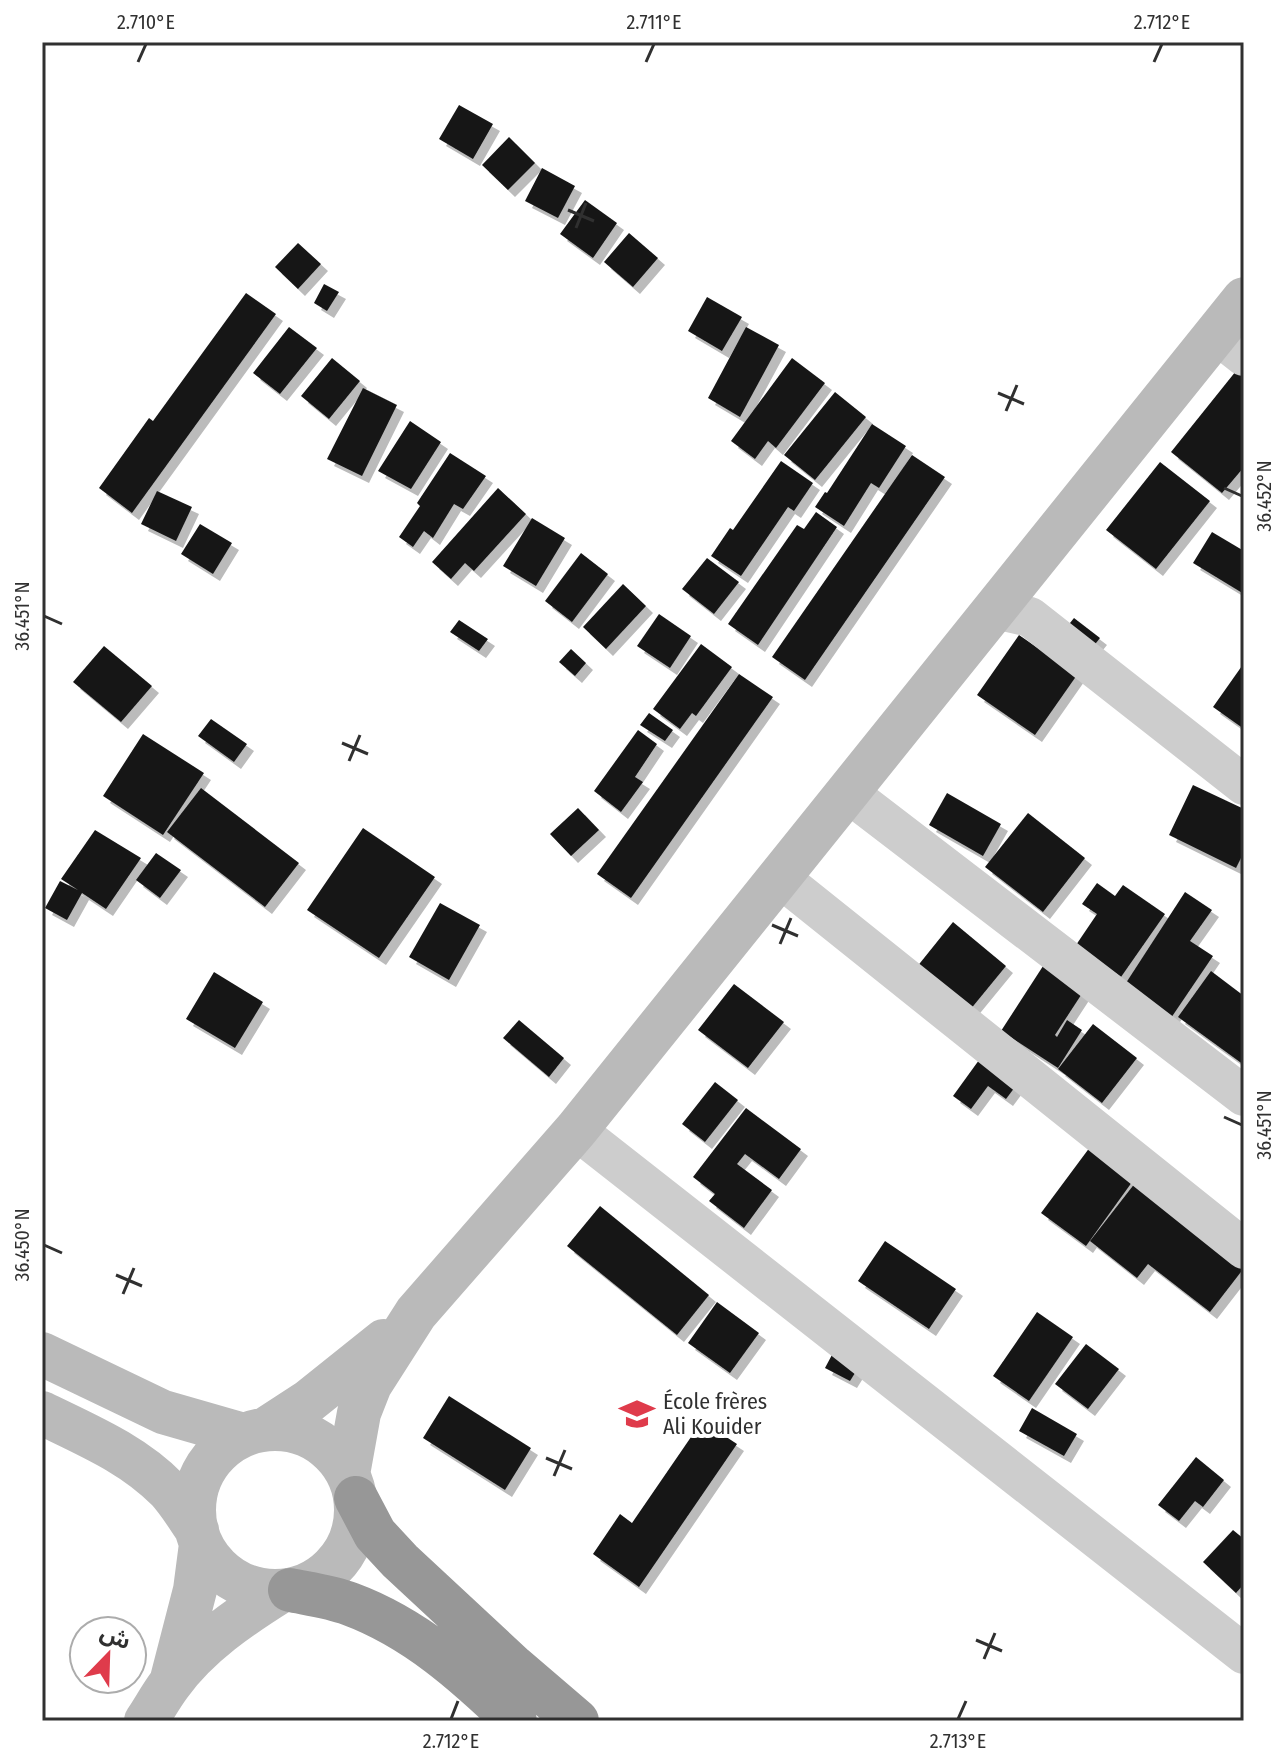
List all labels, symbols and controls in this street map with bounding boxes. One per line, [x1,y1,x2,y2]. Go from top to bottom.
text: 2.710°E [117,10,175,34]
text: 2.711°E [627,10,681,34]
text: 2.712°E [1134,10,1190,34]
text: 36.452°N [1252,460,1276,532]
text: 36.451°N [10,581,34,651]
text: 36.451°N [1252,1090,1276,1160]
text: 36.450°N [10,1208,34,1282]
place label: École frères Ali Kouider [663,1388,767,1440]
school or university icon: École frères Ali Kouider [618,1395,656,1433]
north arrow [68,1615,148,1695]
text: ش [96,1619,135,1655]
text: 2.712°E [423,1729,479,1753]
text: 2.713°E [930,1729,986,1753]

